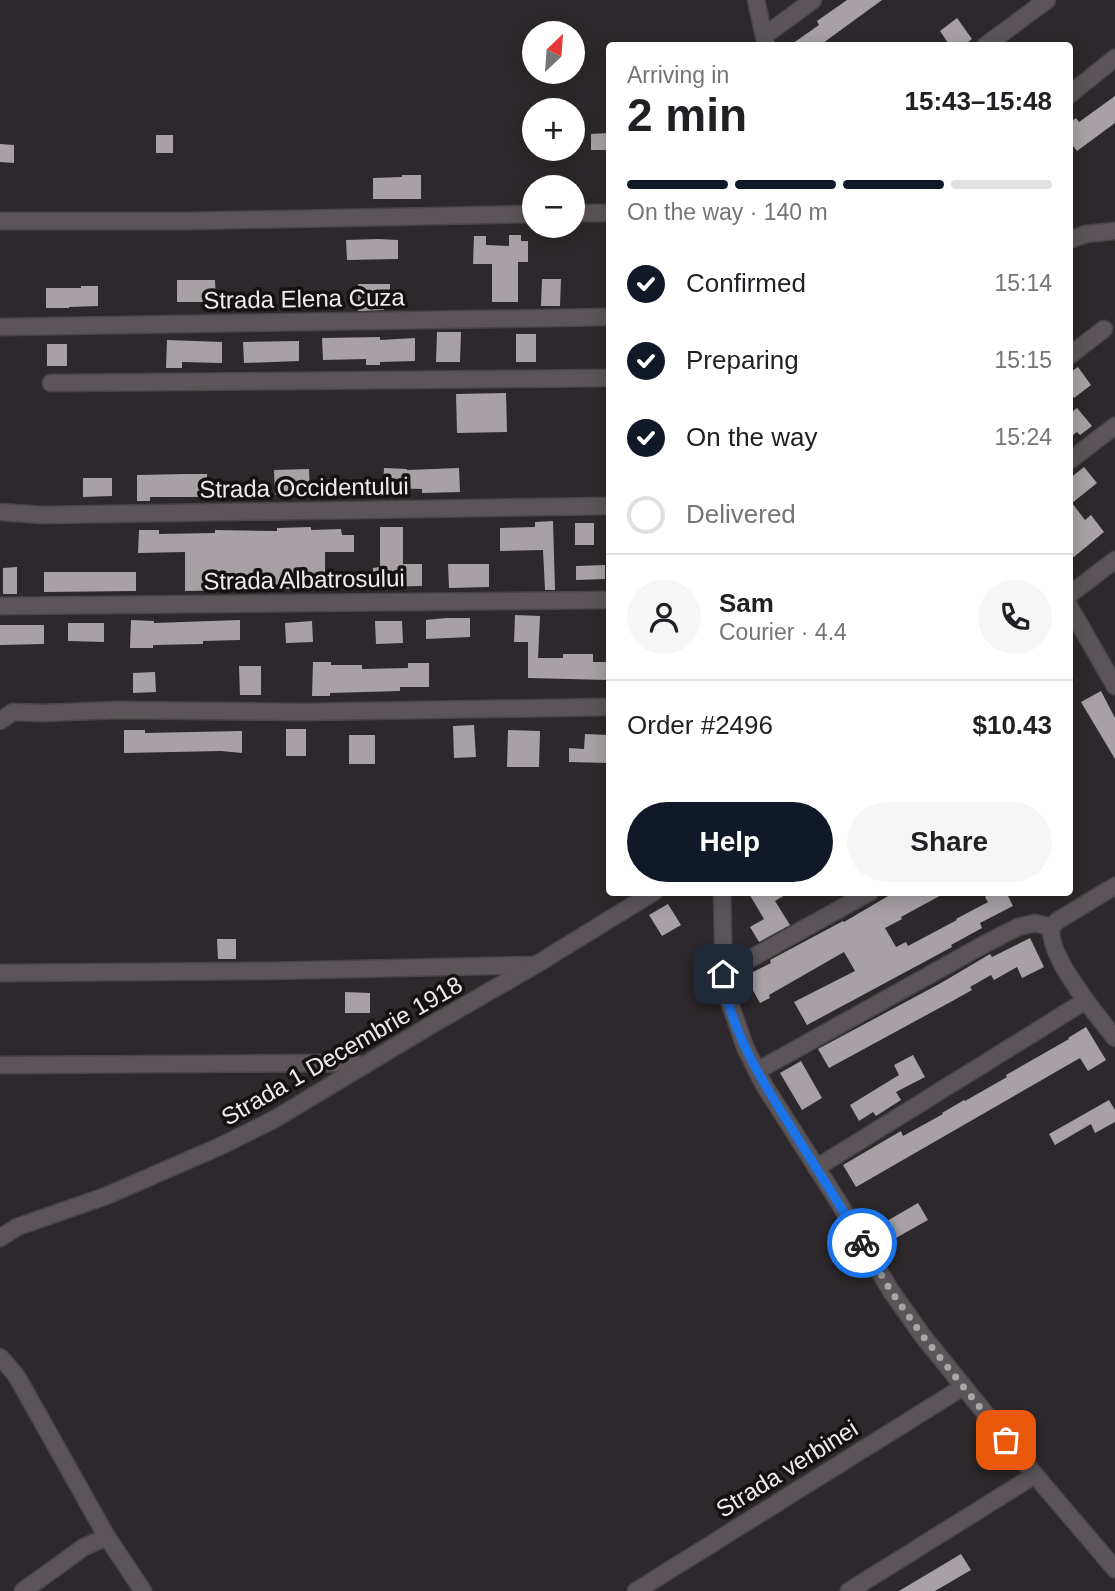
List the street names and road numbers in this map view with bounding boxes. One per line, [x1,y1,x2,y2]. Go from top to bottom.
street label: Strada Elena Cuza [203,283,406,314]
street label: Strada Occidentului [199,472,409,503]
street label: Strada Albatrosului [203,564,405,595]
street label: Strada 1 Decembrie 1918 [217,971,467,1131]
street label: Strada verbinei [711,1414,862,1523]

